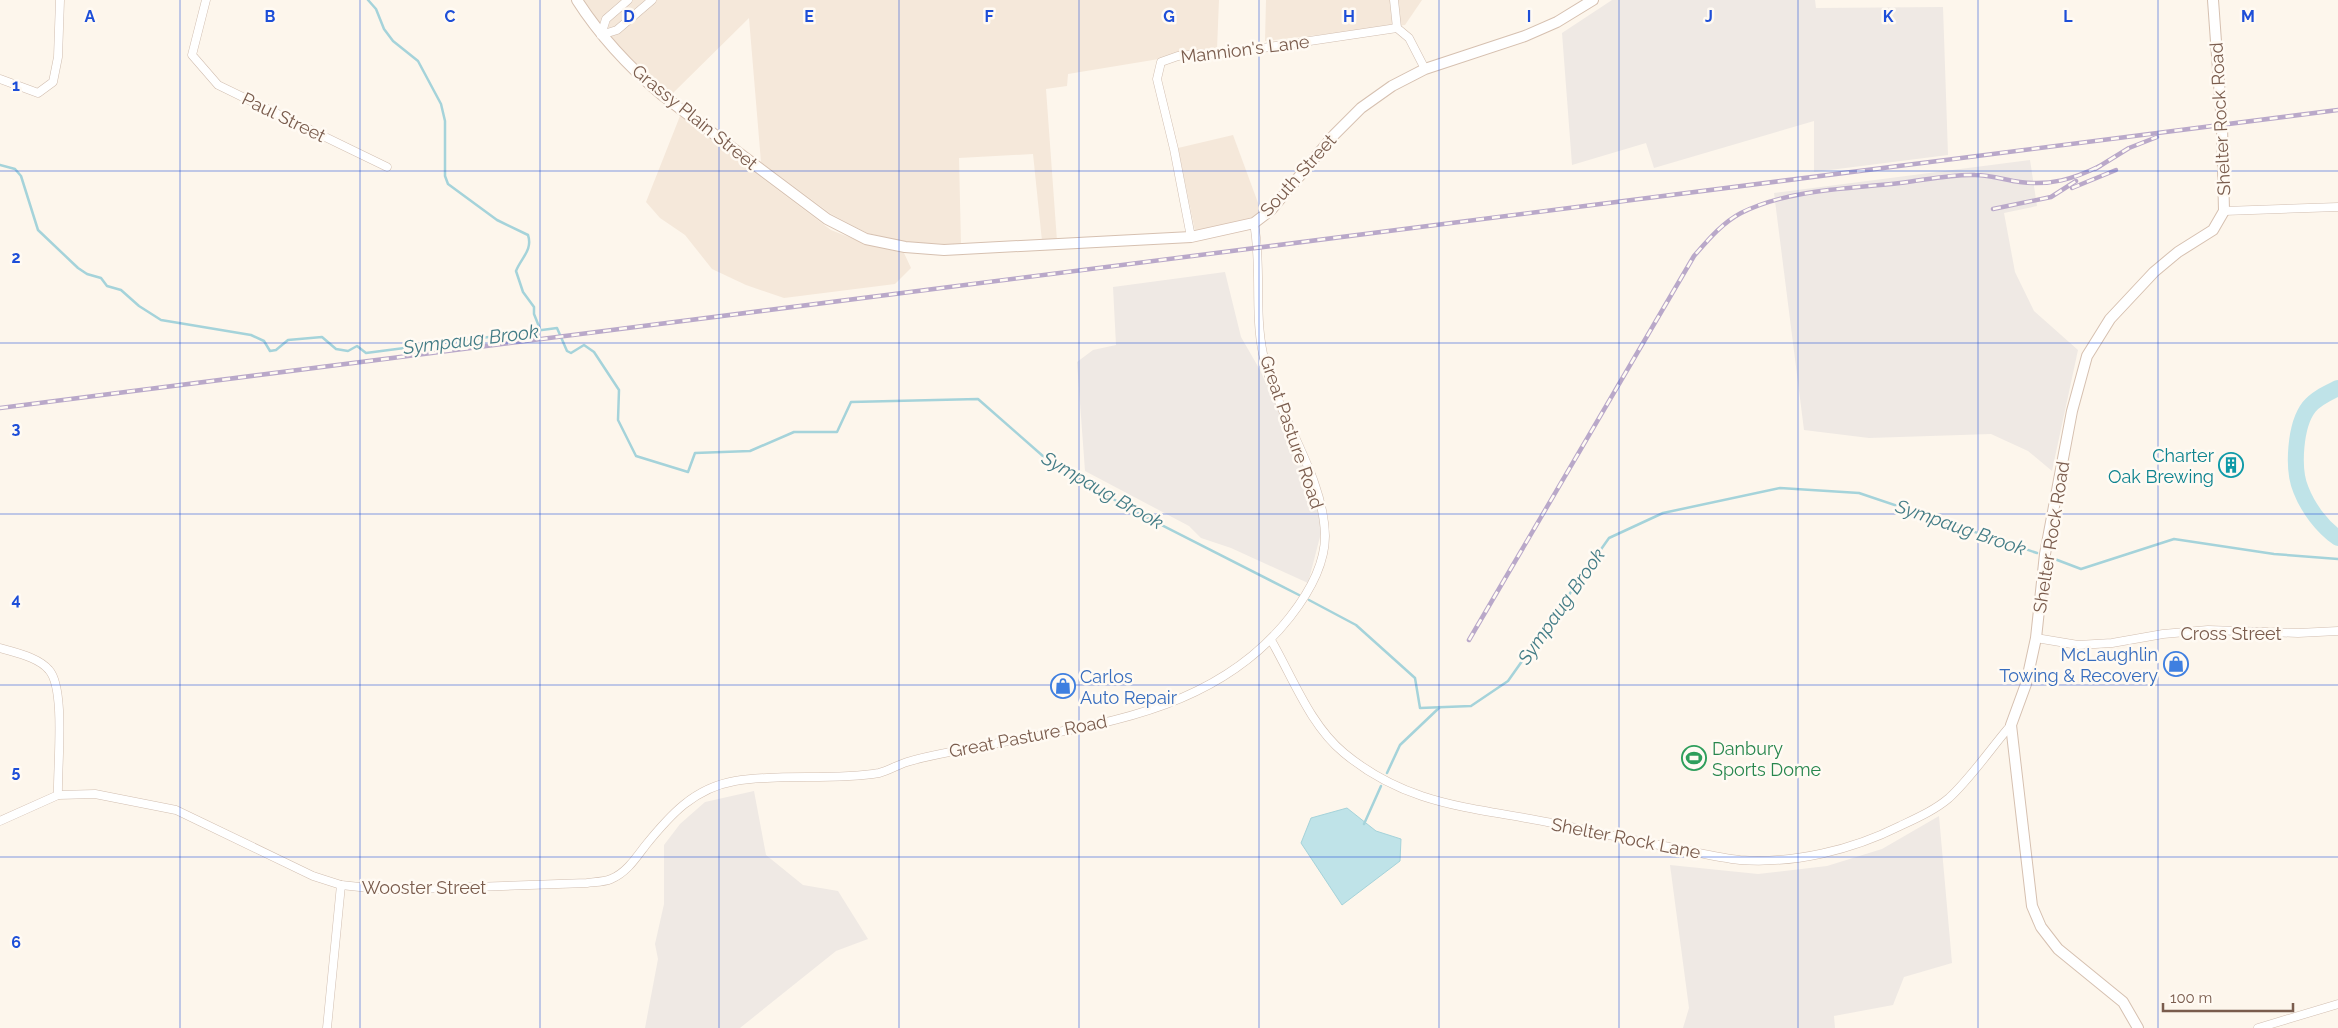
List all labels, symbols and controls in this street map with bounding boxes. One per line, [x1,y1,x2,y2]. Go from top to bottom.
text: A [85,7,96,26]
text: B [265,7,276,26]
text: C [445,7,456,26]
text: D [623,7,635,26]
text: E [804,7,814,26]
text: F [984,7,994,26]
text: G [1163,7,1175,26]
text: H [1343,7,1355,26]
text: I [1527,7,1531,26]
text: J [1705,7,1713,26]
text: K [1883,7,1894,26]
text: L [2063,7,2073,26]
text: M [2241,7,2255,26]
street label: Mannion's Lane [1179,31,1311,67]
street label: Shelter Rock Road [2206,42,2234,196]
street label: Grassy Plain Street [628,60,762,174]
text: 1 [12,76,20,95]
street label: Paul Street [239,88,329,146]
street label: South Street [1256,130,1340,220]
text: 2 [11,248,21,267]
water label: Sympaug Brook [401,320,540,358]
street label: Great Pasture Road [1256,353,1328,511]
text: 3 [12,419,21,438]
place label: Charter Oak Brewing [2108,445,2215,487]
water label: Sympaug Brook [1037,446,1168,534]
building icon: Charter Oak Brewing [2218,452,2244,478]
street label: Shelter Rock Road [2029,460,2073,614]
water label: Sympaug Brook [1892,494,2029,560]
water label: Sympaug Brook [1512,544,1609,669]
text: 4 [11,590,21,609]
street label: Cross Street [2181,623,2281,644]
place label: McLaughlin Towing & Recovery [1999,644,2158,686]
shop icon: McLaughlin Towing & Recovery [2163,651,2189,677]
place label: Carlos Auto Repair [1080,666,1178,708]
shop icon: Carlos Auto Repair [1050,673,1076,699]
street label: Great Pasture Road [947,710,1109,762]
place label: Danbury Sports Dome [1712,738,1821,780]
sports icon: Danbury Sports Dome [1681,745,1707,771]
text: 5 [12,762,21,781]
street label: Shelter Rock Lane [1550,813,1703,863]
street label: Wooster Street [362,877,486,898]
text: 6 [11,933,21,952]
scale bar [2163,980,2293,1012]
text: 100 m [2170,989,2212,1007]

